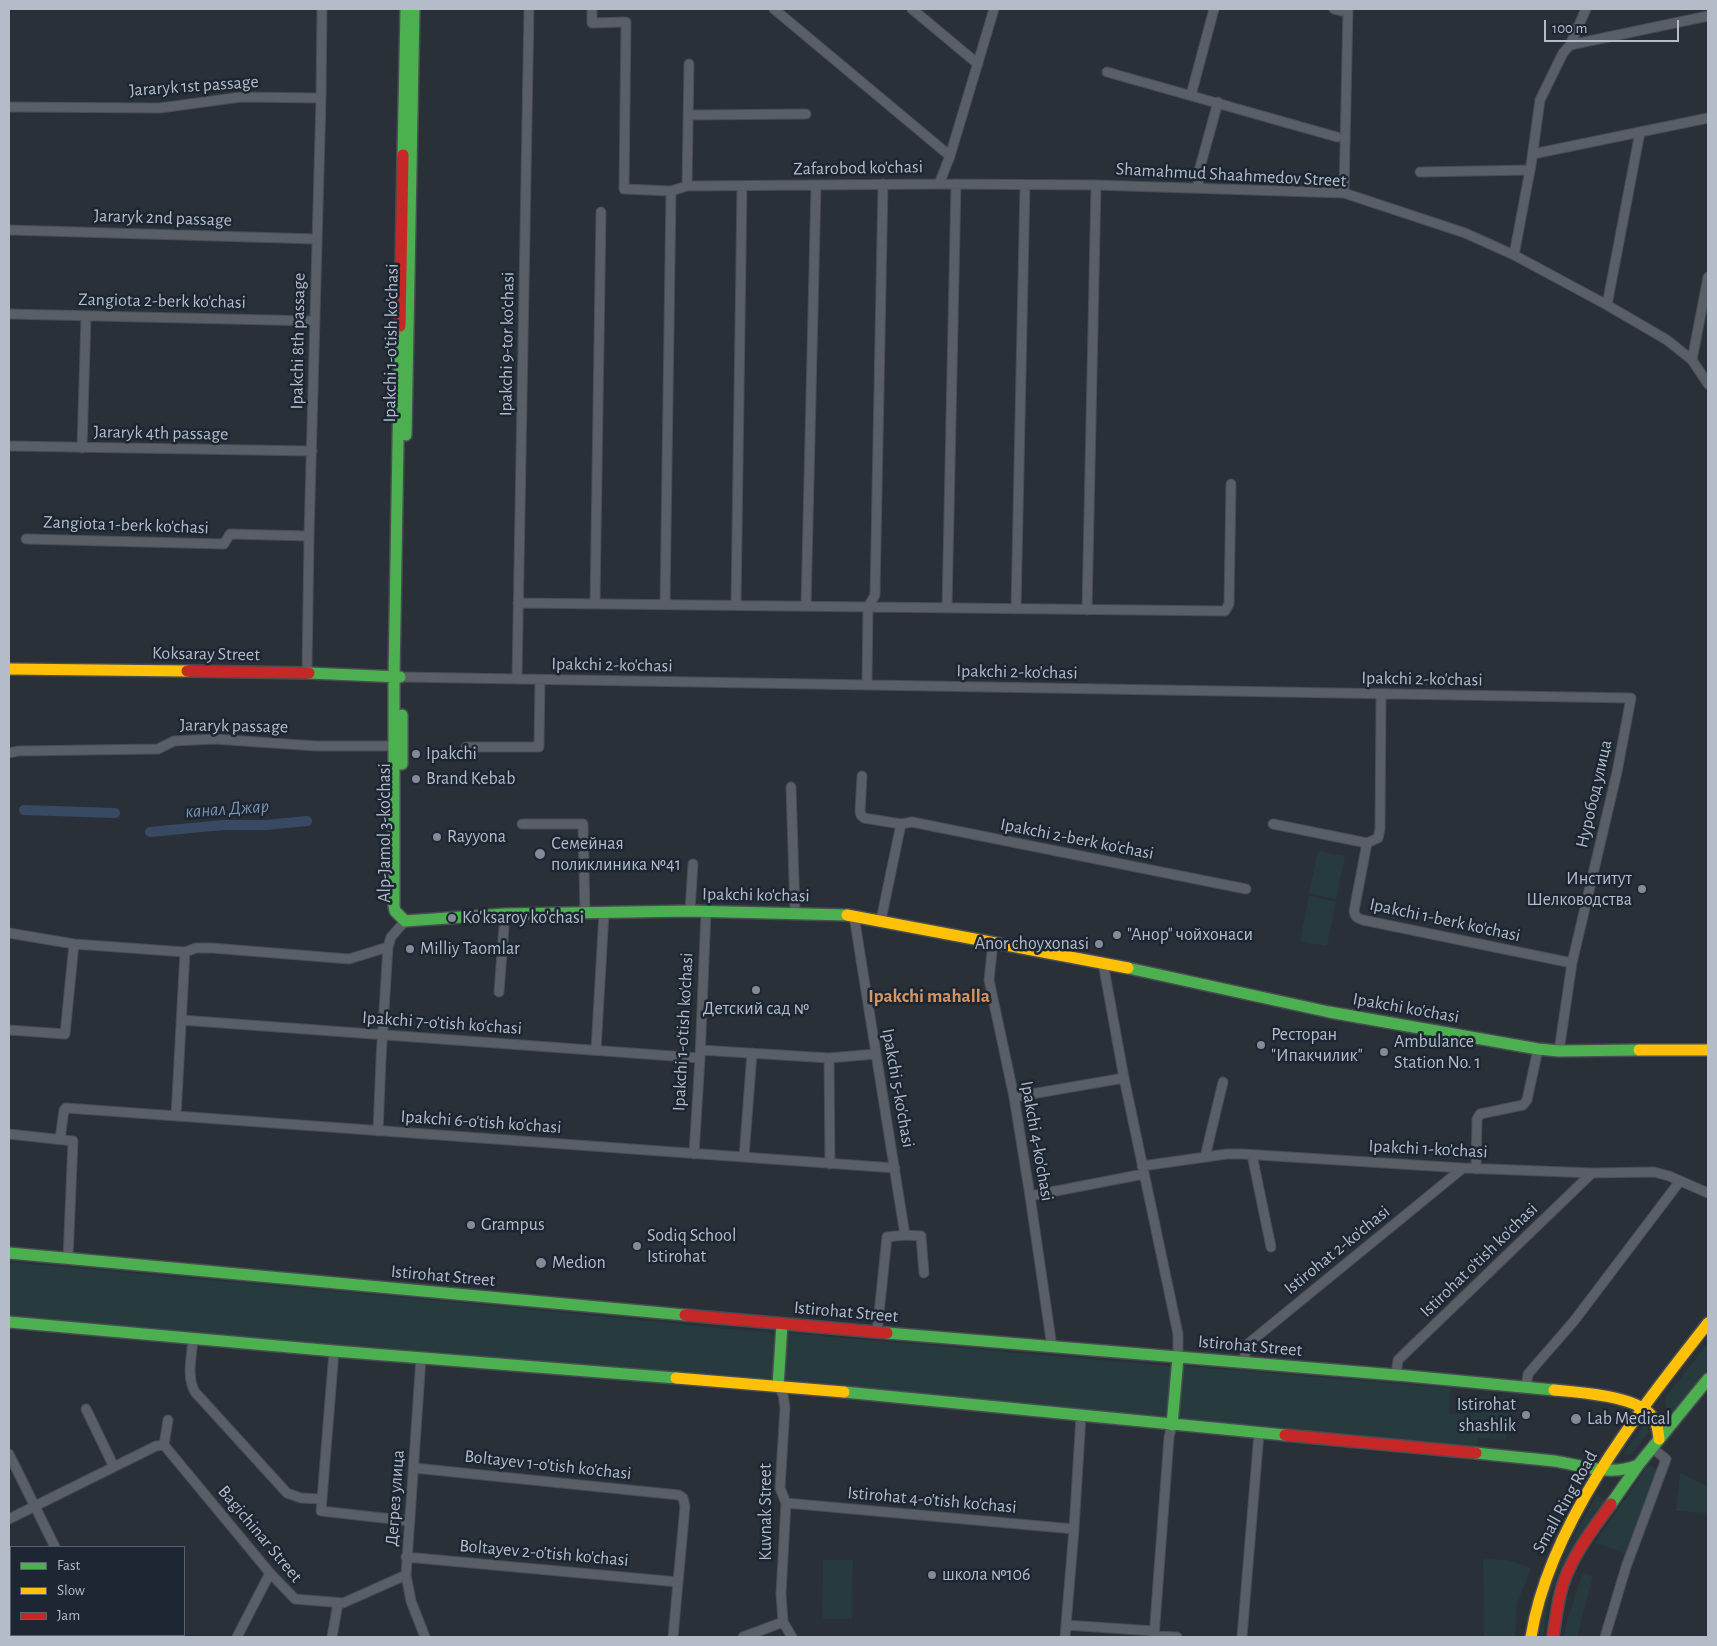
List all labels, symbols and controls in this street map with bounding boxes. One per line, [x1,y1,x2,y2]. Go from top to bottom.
scale bar [1547,10,1682,42]
text: 100 m [1552,21,1587,36]
street label: Jararyk 1st passage [129,71,259,101]
street label: Zafarobod ko'chasi [793,156,923,180]
street label: Shamahmud Shaahmedov Street [1115,158,1347,192]
street label: Jararyk 2nd passage [94,205,232,231]
street label: Ipakchi 1-o'tish ko'chasi [379,263,403,423]
street label: Ipakchi 9-tor ko'chasi [495,272,519,416]
street label: Ipakchi 8th passage [286,273,310,409]
street label: Zangiota 2-berk ko'chasi [78,289,246,313]
street label: Jararyk 4th passage [93,421,229,445]
street label: Zangiota 1-berk ko'chasi [43,511,209,539]
street label: Koksaray Street [152,642,260,666]
street label: Ipakchi 2-ko'chasi [551,653,673,677]
street label: Ipakchi 2-ko'chasi [956,660,1078,684]
street label: Ipakchi 2-ko'chasi [1361,667,1483,691]
street label: Jararyk passage [180,714,288,738]
street label: Нуробод улица [1571,738,1617,850]
place label: Ipakchi [426,743,477,765]
marker: Ipakchi [410,748,422,760]
street label: Alp-Jamol 3-ko'chasi [374,763,396,903]
place label: Brand Kebab [426,768,515,790]
marker: Brand Kebab [410,773,422,785]
water label: канал Джар [184,795,270,823]
street label: Ipakchi 2-berk ko'chasi [998,814,1156,864]
place label: Rayyona [447,826,506,848]
marker: Rayyona [431,831,443,843]
place label: Семейная поликлиника №41 [551,833,681,876]
marker: Семейная поликлиника №41 [533,847,547,861]
place label: Институт Шелководства [1526,868,1632,911]
street label: Ipakchi ko'chasi [702,883,810,907]
marker: Институт Шелководства [1636,883,1648,895]
street label: Ipakchi 1-berk ko'chasi [1368,893,1522,947]
place label: Ko'ksaroy ko'chasi [462,907,584,929]
marker: Ko'ksaroy ko'chasi [446,912,458,924]
place label: "Анор" чойхонаси [1127,924,1253,946]
marker: "Анор" чойхонаси [1111,929,1123,941]
place label: Anor choyxonasi [975,933,1089,955]
place label: Milliy Taomlar [420,938,520,960]
marker: Anor choyxonasi [1093,938,1105,950]
marker: Milliy Taomlar [404,943,416,955]
street label: Ipakchi 1-o'tish ko'chasi [668,952,698,1112]
marker: Детский сад № [750,984,762,996]
district label: Ipakchi mahalla [868,985,990,1007]
street label: Ipakchi ko'chasi [1351,988,1461,1028]
place label: Детский сад № [703,998,809,1020]
street label: Ipakchi 7-o'tish ko'chasi [361,1007,523,1039]
place label: Ресторан "Ипакчилик" [1271,1024,1363,1066]
street label: Ipakchi 5-ko'chasi [877,1027,919,1149]
place label: Ambulance Station No. 1 [1394,1031,1481,1074]
marker: Ресторан "Ипакчилик" [1255,1039,1267,1051]
marker: Ambulance Station No. 1 [1378,1046,1390,1058]
street label: Ipakchi 4-ko'chasi [1016,1079,1058,1203]
street label: Ipakchi 6-o'tish ko'chasi [400,1106,562,1138]
street label: Ipakchi 1-ko'chasi [1368,1135,1488,1163]
street label: Istirohat o'tish ko'chasi [1416,1198,1542,1322]
street label: Istirohat 2-ko'chasi [1280,1201,1394,1299]
place label: Grampus [481,1214,545,1236]
marker: Grampus [465,1219,477,1231]
place label: Sodiq School Istirohat [647,1225,736,1268]
marker: Sodiq School Istirohat [631,1240,643,1252]
place label: Medion [552,1252,606,1274]
marker: Medion [534,1256,548,1270]
street label: Istirohat Street [390,1261,496,1291]
street label: Istirohat Street [793,1297,899,1327]
street label: Istirohat Street [1197,1331,1303,1361]
place label: Istirohat shashlik [1457,1394,1516,1436]
place label: Lab Medical [1587,1408,1670,1430]
marker: Istirohat shashlik [1520,1409,1532,1421]
marker: Lab Medical [1569,1412,1583,1426]
street label: Boltayev 1-o'tish ko'chasi [463,1445,633,1485]
street label: Small Ring Road [1528,1447,1602,1557]
street label: Дегрез улица [381,1449,409,1547]
street label: Kuvnak Street [755,1463,777,1561]
street label: Bаgichinar Street [213,1481,307,1587]
street label: Istirohat 4-o'tish ko'chasi [847,1482,1017,1518]
street label: Boltayev 2-o'tish ko'chasi [458,1535,630,1571]
legend [10,1546,185,1636]
text: Fast [57,1558,80,1573]
place label: школа №106 [942,1564,1031,1586]
marker: школа №106 [926,1569,938,1581]
text: Slow [57,1583,85,1598]
text: Jam [57,1608,80,1623]

